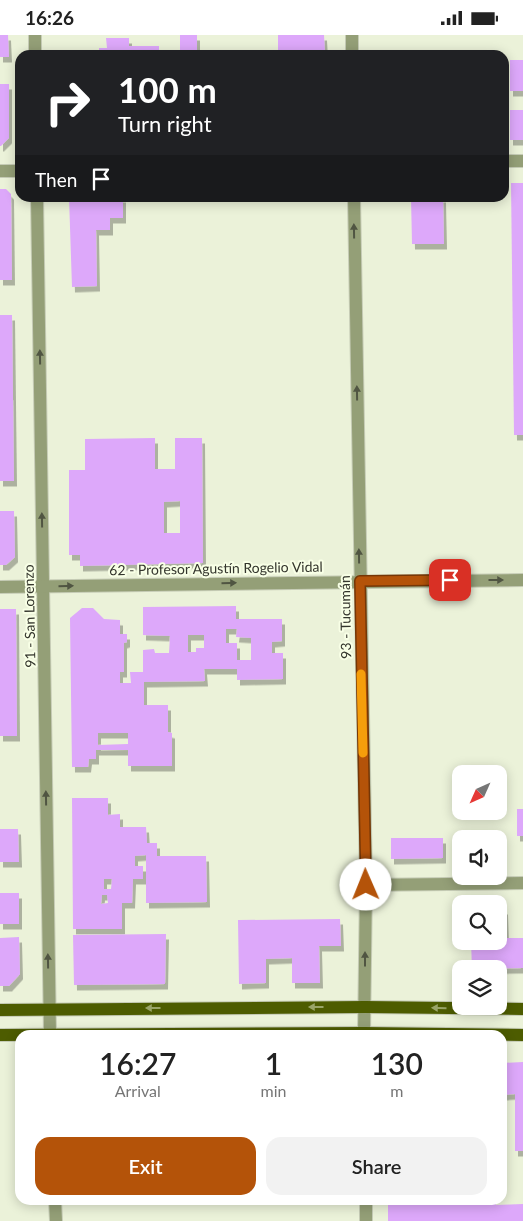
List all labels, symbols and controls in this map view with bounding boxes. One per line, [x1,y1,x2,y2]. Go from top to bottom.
text: 16:26 [25,6,74,29]
text: 100 m [118,68,217,110]
icon: right [35,70,100,135]
text: Turn right [118,110,212,137]
icon: arrive [87,165,115,193]
text: Then [35,168,77,191]
one-way arrow [350,223,358,239]
one-way arrow [35,349,43,365]
one-way arrow [353,385,361,401]
one-way arrow [38,511,46,527]
one-way arrow [355,548,363,564]
street label: 62 - Profesor Agustín Rogelio Vidal [109,558,323,578]
pin [429,559,471,601]
street label: 91 - San Lorenzo [20,564,38,668]
icon: arrive [436,566,464,594]
street label: 93 - Tucumán [336,575,354,659]
one-way arrow [488,576,504,584]
one-way arrow [221,579,237,587]
one-way arrow [58,581,74,589]
north arrow [452,765,508,820]
map controls [452,765,507,1015]
one-way arrow [42,790,50,806]
button: sound [452,830,507,885]
position arrow [339,858,391,910]
button: search [452,895,507,950]
one-way arrow [361,950,369,966]
one-way arrow [44,952,52,968]
button: layers [452,960,507,1015]
one-way arrow [308,1003,324,1011]
one-way arrow [145,1004,161,1012]
one-way arrow [431,1004,447,1012]
text: 16:27 [99,1045,176,1081]
text: 1 [265,1045,282,1081]
text: 130 [371,1045,423,1081]
text: Arrival [115,1081,161,1100]
text: min [261,1081,286,1100]
text: m [390,1081,403,1100]
button: Exit [35,1137,256,1195]
button: Share [266,1137,487,1195]

